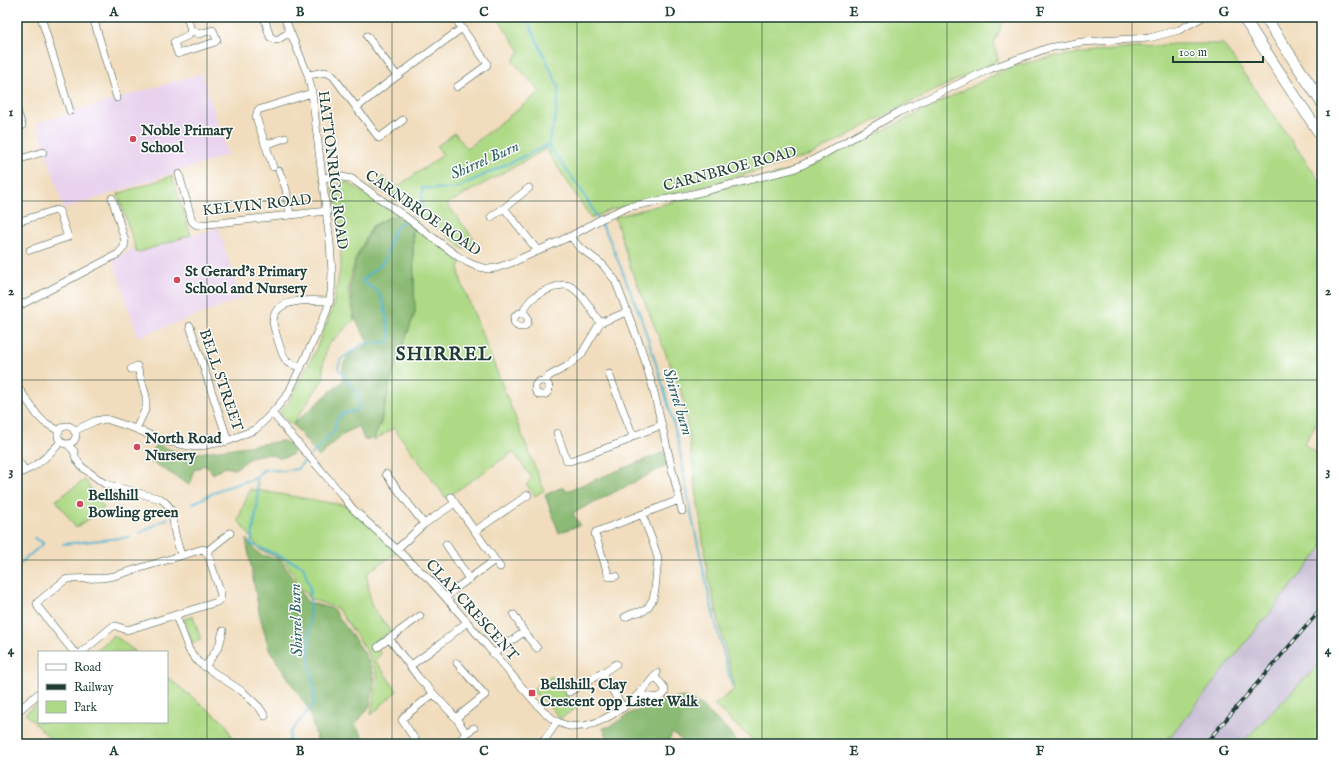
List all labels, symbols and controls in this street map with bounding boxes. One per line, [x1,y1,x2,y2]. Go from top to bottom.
text: A [109,4,120,21]
text: B [296,4,305,21]
text: C [479,4,489,21]
text: D [665,4,676,21]
text: E [849,4,859,21]
text: F [1036,4,1045,21]
text: G [1219,4,1230,21]
scale bar [1173,38,1263,64]
text: 100 m [1179,45,1207,60]
street label: HATTONRIGG ROAD [314,89,352,251]
text: 1 [9,104,14,121]
text: 1 [1326,104,1331,121]
place label: Noble Primary School [140,121,234,157]
marker: Noble Primary School [128,134,138,144]
water label: Shirrel Burn [448,137,522,185]
street label: CARNBROE ROAD [661,142,799,196]
street label: CARNBROE ROAD [361,166,485,260]
street label: KELVIN ROAD [202,190,312,220]
place label: St Gerard's Primary School and Nursery [185,262,308,298]
marker: St Gerard's Primary School and Nursery [172,275,182,285]
text: 2 [8,283,14,300]
text: 2 [1325,283,1331,300]
street label: BELL STREET [195,327,247,434]
district label: SHIRREL [396,343,492,367]
water label: Shirrel burn [657,366,697,438]
place label: North Road Nursery [144,429,222,465]
marker: North Road Nursery [132,442,142,452]
text: 3 [9,463,14,480]
text: 3 [1326,463,1331,480]
place label: Bellshill Bowling green [88,486,179,522]
marker: Bellshill Bowling green [75,499,85,509]
street label: CLAY CRESCENT [421,555,523,665]
water label: Shirrel Burn [286,583,308,657]
text: 4 [8,642,15,659]
text: 4 [1325,642,1332,659]
legend [38,651,168,723]
text: Road [74,660,102,675]
place label: Bellshill, Clay Crescent opp Lister Walk [540,675,699,711]
text: Railway [74,680,113,695]
marker: Bellshill, Clay Crescent opp Lister Walk [527,688,537,698]
text: Park [74,700,97,715]
text: A [109,743,120,760]
text: B [296,743,305,760]
text: C [479,743,489,760]
text: D [665,743,676,760]
text: E [849,743,859,760]
text: F [1036,743,1045,760]
text: G [1219,743,1230,760]

